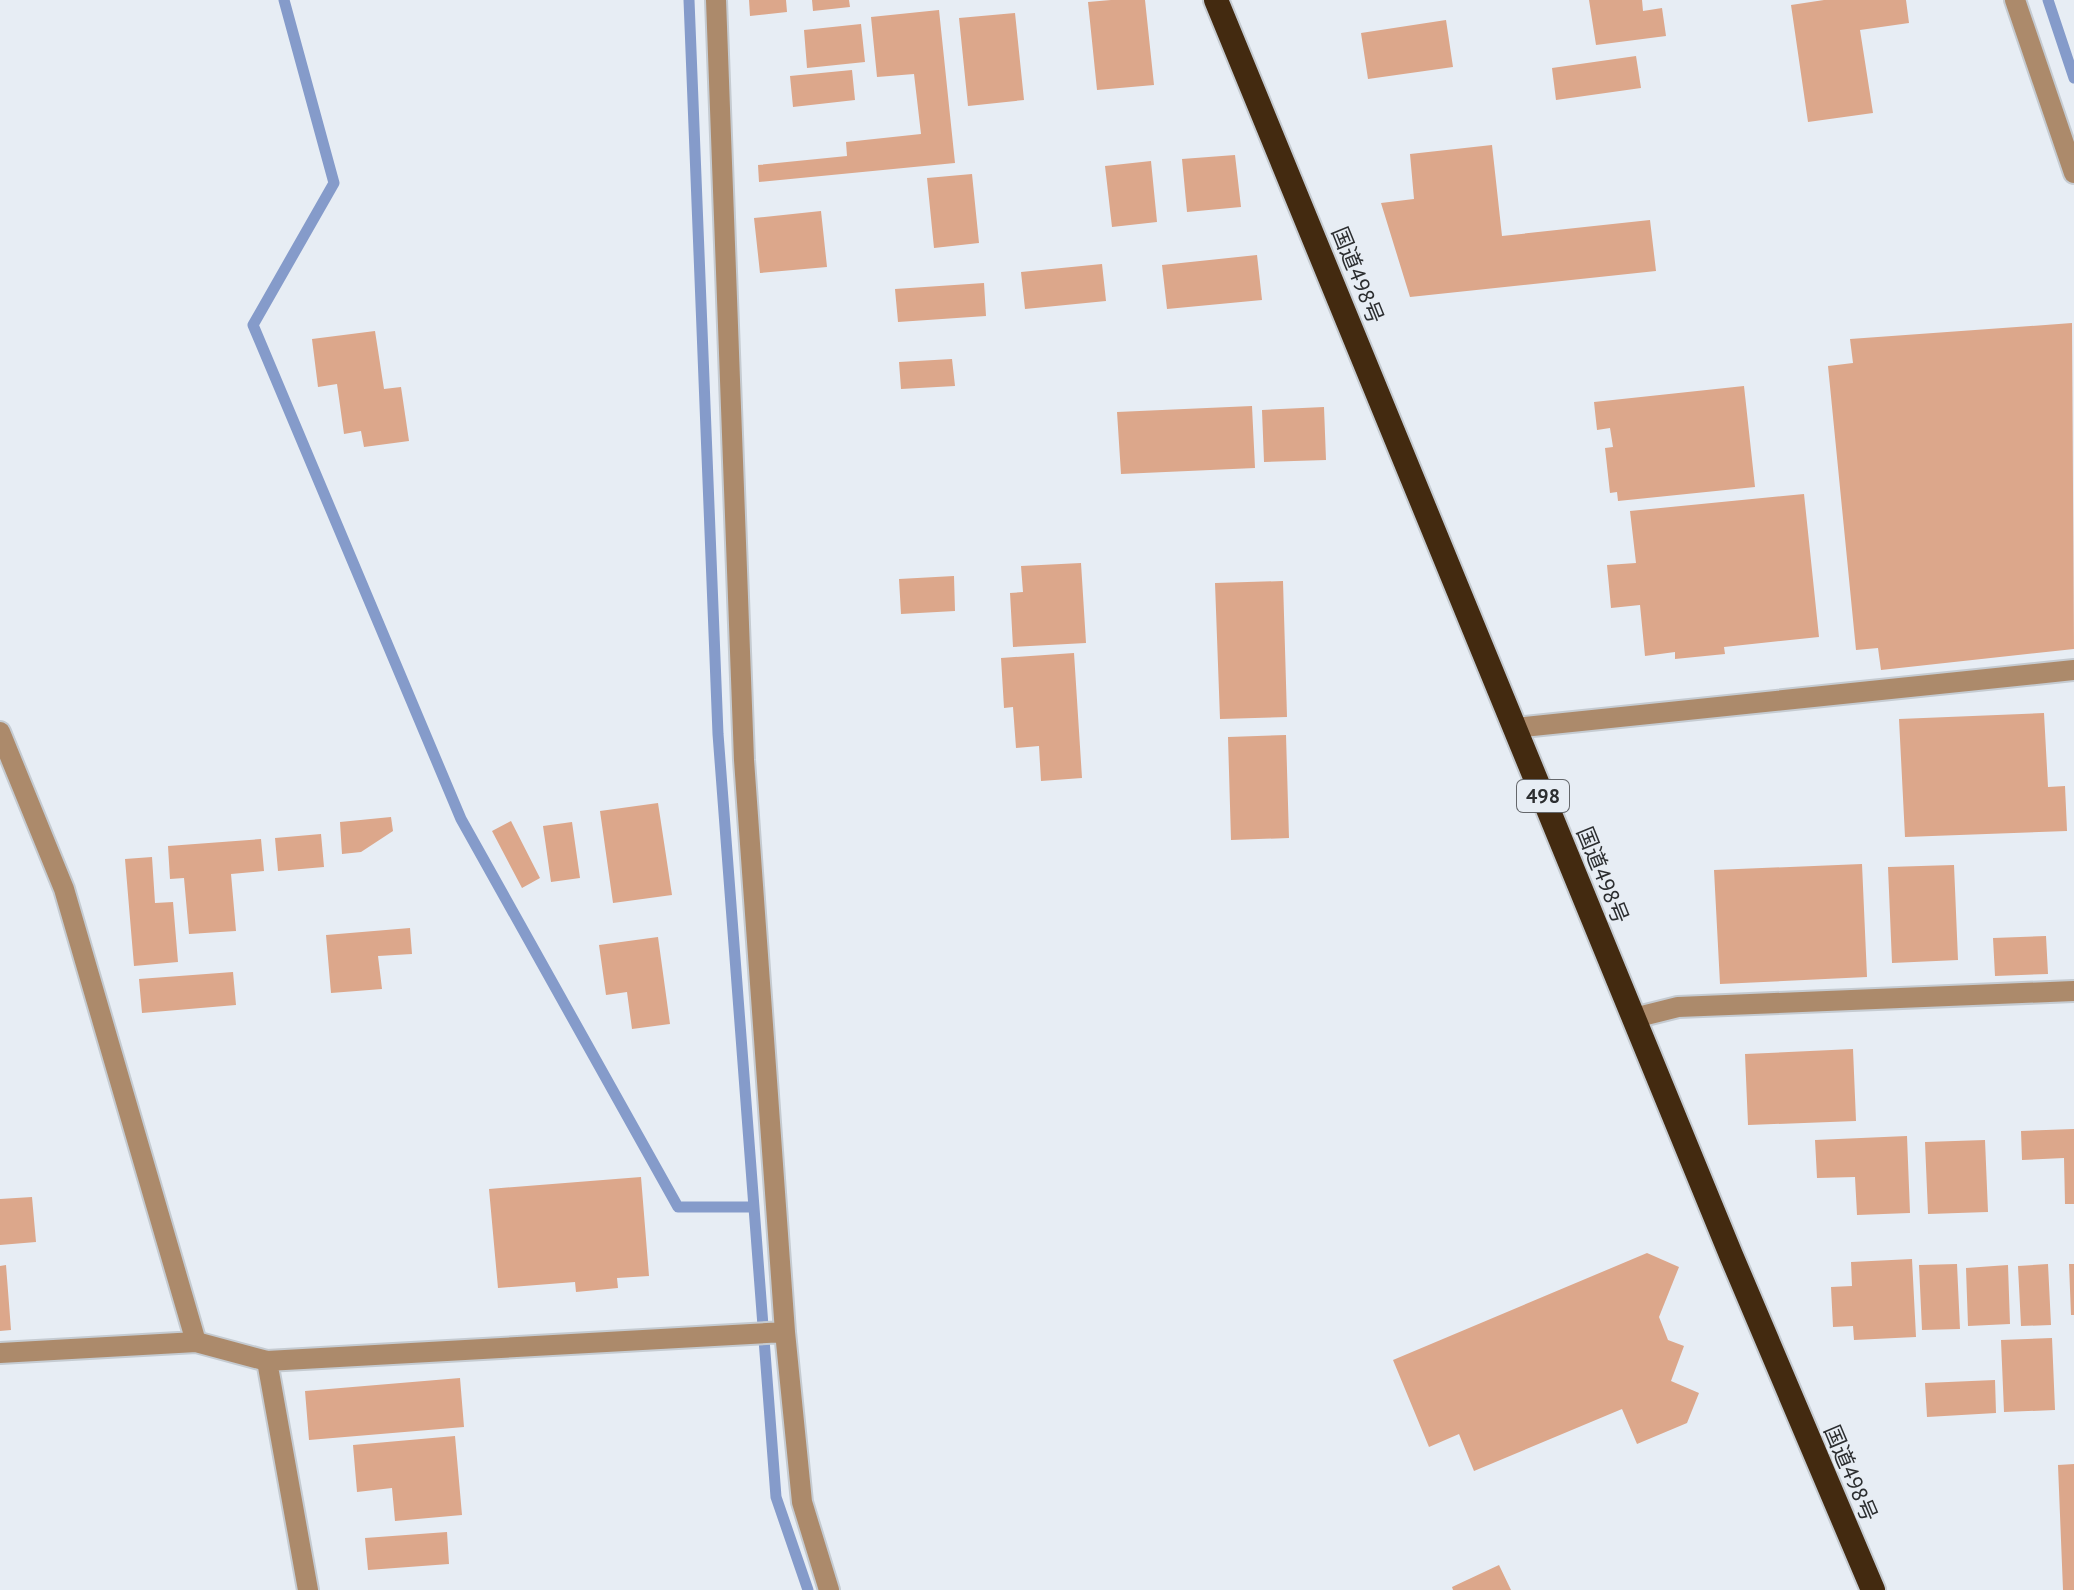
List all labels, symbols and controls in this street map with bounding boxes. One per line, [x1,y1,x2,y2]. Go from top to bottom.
street label: 国道498号 [1326,222,1390,328]
road number: 498 [1517,780,1569,812]
street label: 国道498号 [1571,822,1635,928]
street label: 国道498号 [1818,1421,1884,1525]

